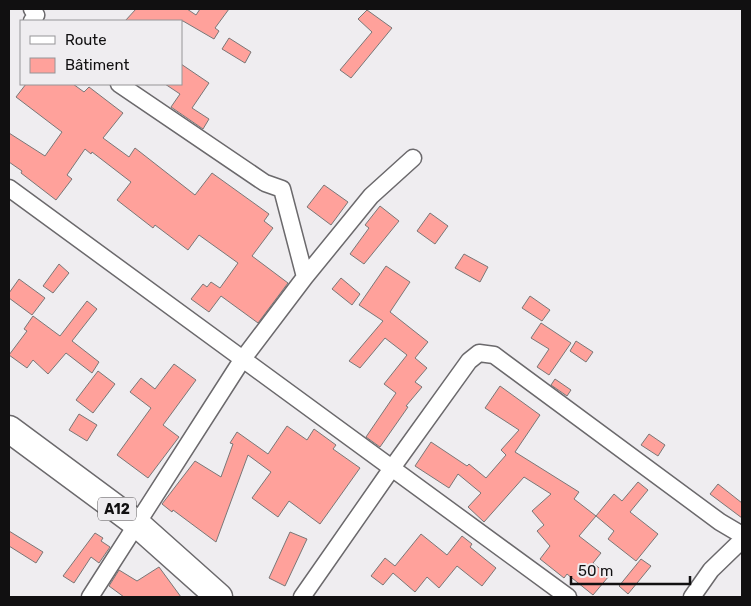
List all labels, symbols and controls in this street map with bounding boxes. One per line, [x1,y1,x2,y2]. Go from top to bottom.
legend [20,20,182,85]
text: Route [65,31,107,49]
text: Bâtiment [65,56,129,74]
road number: A12 [98,498,136,520]
scale bar [571,554,690,586]
text: 50 m [578,562,613,580]

